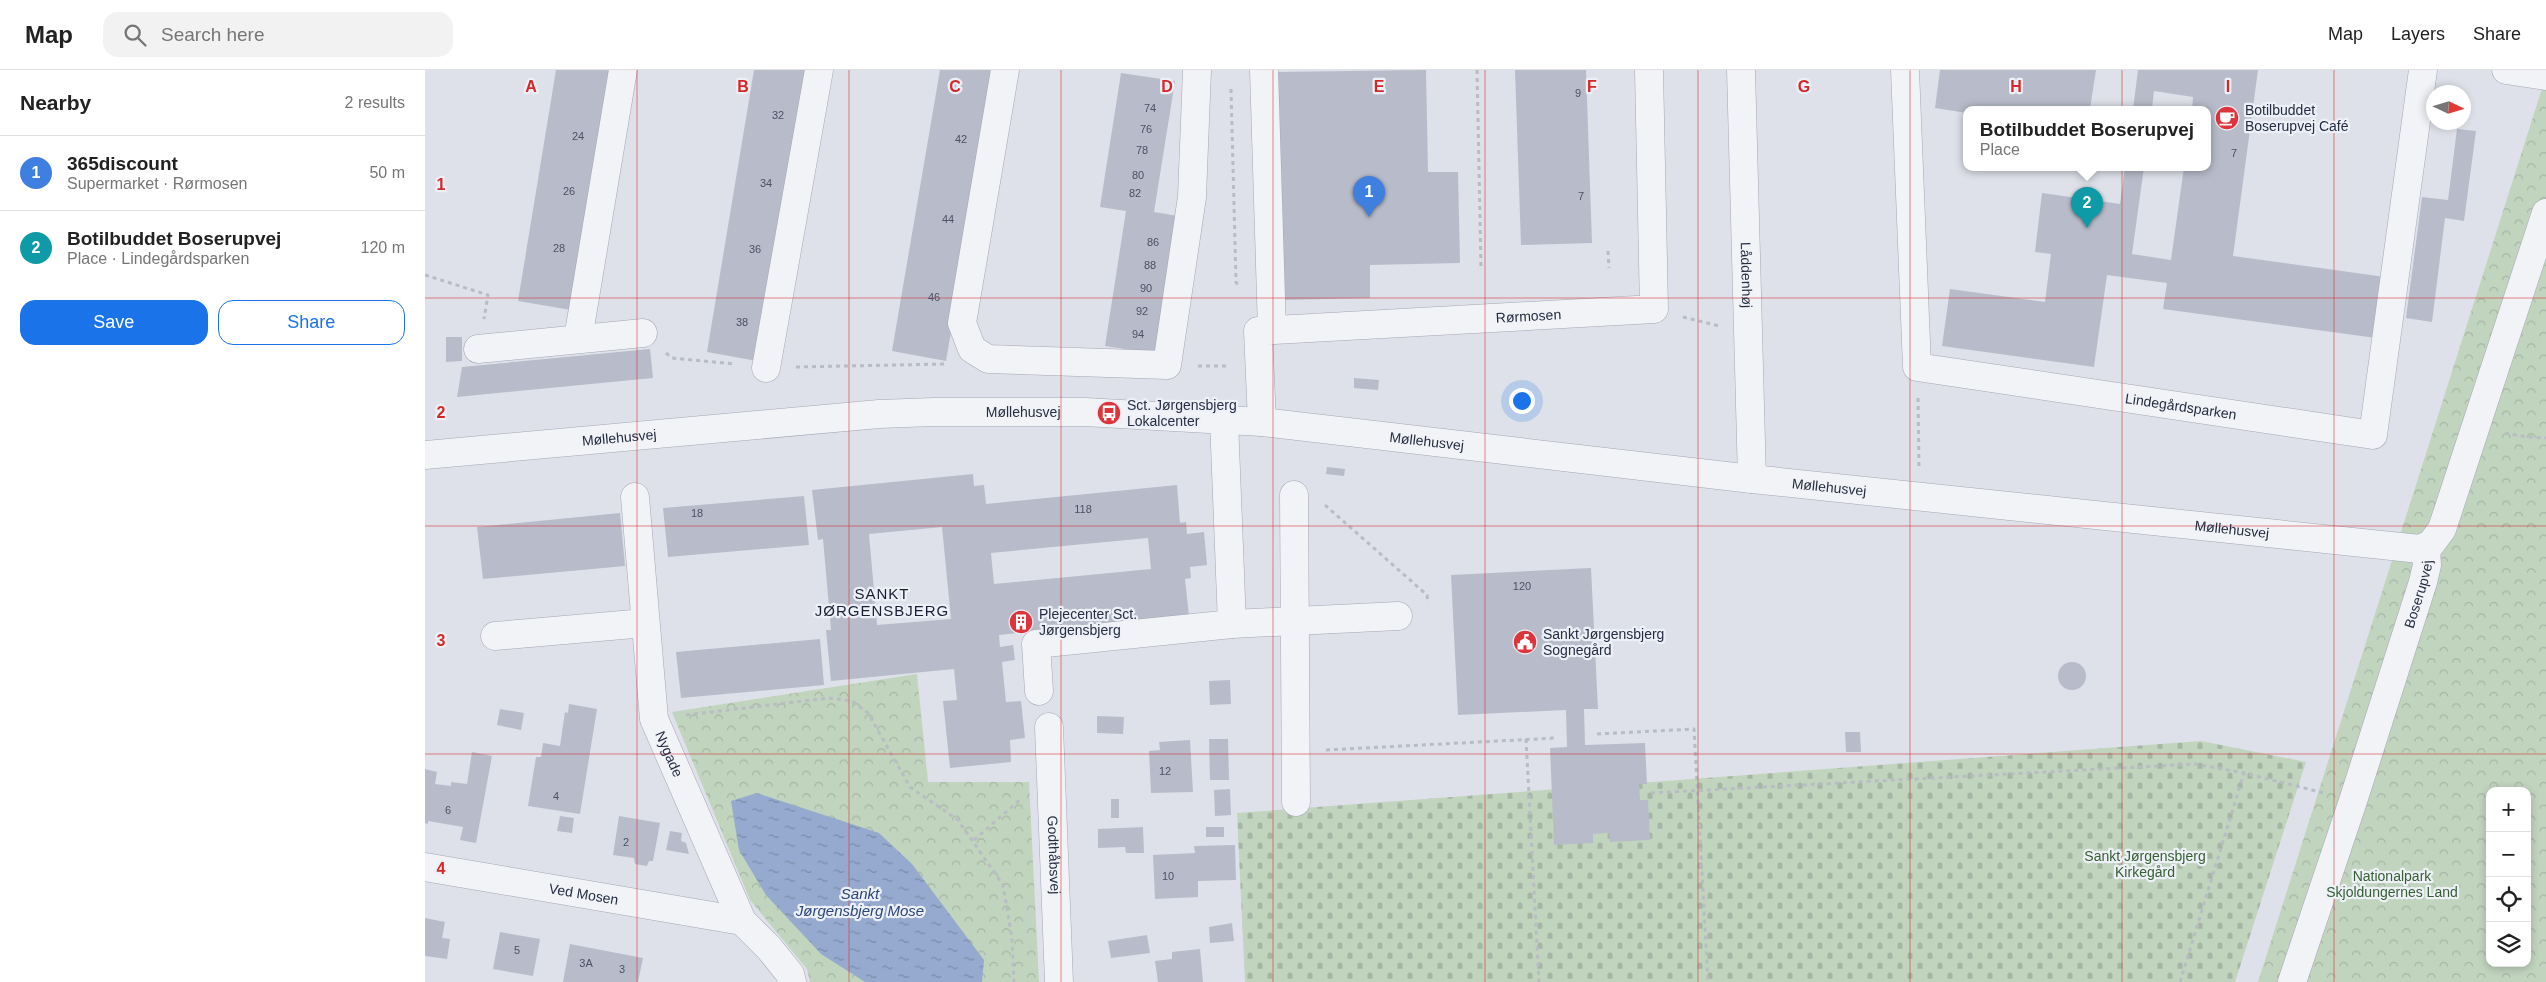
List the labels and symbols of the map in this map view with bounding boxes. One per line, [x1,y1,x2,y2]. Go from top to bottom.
text: A [525,78,537,95]
text: B [737,78,749,95]
text: C [949,78,961,95]
text: D [1161,78,1173,95]
text: E [1374,78,1385,95]
text: F [1587,78,1597,95]
text: G [1798,78,1810,95]
text: H [2010,78,2022,95]
text: I [2226,78,2230,95]
north arrow [2426,85,2471,130]
house number: 9 [1575,87,1581,99]
house number: 74 [1144,102,1156,114]
place label: Botilbuddet Boserupvej Café [2245,102,2349,134]
cafe icon: Botilbuddet Boserupvej Café [2214,105,2240,131]
house number: 32 [772,109,784,121]
house number: 76 [1140,123,1152,135]
house number: 24 [572,130,584,142]
house number: 42 [955,133,967,145]
house number: 78 [1136,144,1148,156]
house number: 7 [2231,147,2237,159]
house number: 80 [1132,169,1144,181]
text: 1 [437,176,446,193]
pin: 1 [1353,176,1385,217]
house number: 34 [760,177,772,189]
house number: 26 [563,185,575,197]
house number: 82 [1129,187,1141,199]
pin: 2 [2071,187,2103,228]
house number: 7 [1578,190,1584,202]
house number: 44 [942,213,954,225]
house number: 86 [1147,236,1159,248]
house number: 28 [553,242,565,254]
street label: Låddenhøj [1738,242,1755,308]
house number: 36 [749,243,761,255]
house number: 88 [1144,259,1156,271]
house number: 90 [1140,282,1152,294]
house number: 46 [928,291,940,303]
house number: 92 [1136,305,1148,317]
street label: Rørmosen [1495,306,1562,326]
house number: 38 [736,316,748,328]
house number: 94 [1132,328,1144,340]
your location [1509,388,1535,414]
street label: Lindegårdsparken [2124,390,2238,423]
place label: Sct. Jørgensbjerg Lokalcenter [1127,397,1237,429]
bus stop icon: Sct. Jørgensbjerg Lokalcenter [1096,400,1122,426]
text: 2 [437,404,446,421]
street label: Møllehusvej [986,404,1061,420]
street label: Møllehusvej [581,426,657,449]
street label: Møllehusvej [1389,429,1465,453]
street label: Møllehusvej [1791,475,1867,499]
house number: 118 [1074,503,1092,515]
house number: 18 [691,507,703,519]
street label: Møllehusvej [2194,517,2270,541]
street label: Boserupvej [2401,560,2435,630]
house number: 120 [1513,580,1531,592]
district label: SANKT JØRGENSBJERG [815,585,949,619]
place label: Plejecenter Sct. Jørgensbjerg [1039,606,1137,638]
building icon: Plejecenter Sct. Jørgensbjerg [1008,609,1034,635]
place label: Sankt Jørgensbjerg Sognegård [1543,626,1664,658]
public building icon: Sankt Jørgensbjerg Sognegård [1512,629,1538,655]
text: 3 [437,632,446,649]
street label: Nygade [652,729,686,780]
house number: 12 [1159,765,1171,777]
house number: 4 [553,790,559,802]
house number: 6 [445,804,451,816]
street label: Godthåbsvej [1044,815,1064,895]
house number: 2 [623,836,629,848]
park label: Sankt Jørgensbjerg Kirkegård [2084,848,2206,880]
text: 4 [437,860,446,877]
park label: Nationalpark Skjoldungernes Land [2326,868,2458,900]
house number: 10 [1162,870,1174,882]
street label: Ved Mosen [548,880,620,908]
water label: Sankt Jørgensbjerg Mose [795,885,924,919]
house number: 5 [514,944,520,956]
house number: 3A [579,957,593,969]
house number: 3 [619,963,625,975]

